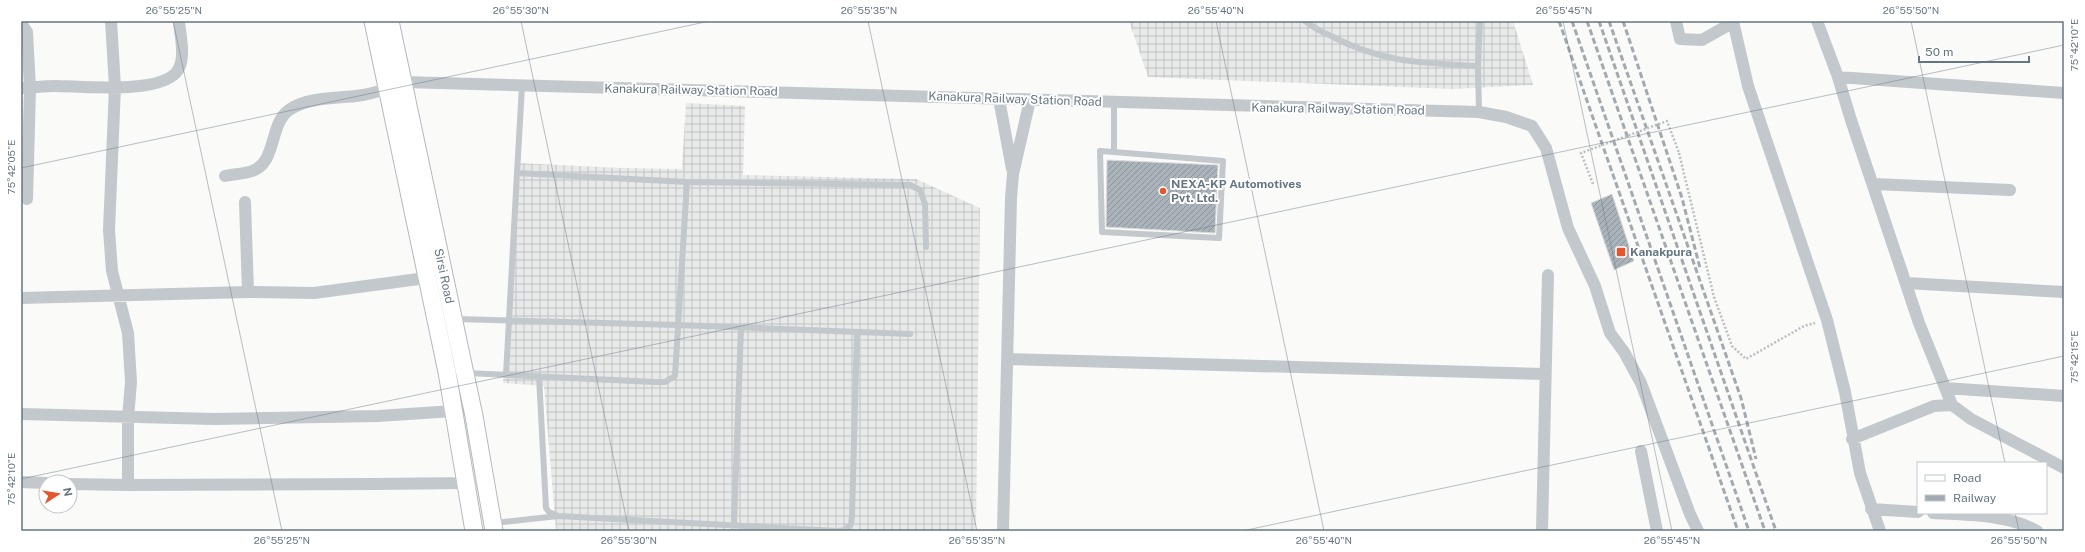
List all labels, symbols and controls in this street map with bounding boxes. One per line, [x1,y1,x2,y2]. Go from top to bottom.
text: 26°55'25"N [146,4,202,16]
text: 26°55'30"N [493,4,549,16]
text: 26°55'35"N [841,4,897,16]
text: 26°55'40"N [1188,4,1244,16]
text: 26°55'45"N [1536,4,1592,16]
text: 26°55'50"N [1883,4,1939,16]
text: 75°42'10"E [2068,19,2080,71]
scale bar [1919,38,2029,64]
text: 50 m [1925,45,1953,59]
street label: Kanakura Railway Station Road [604,81,778,99]
street label: Kanakura Railway Station Road [928,89,1102,109]
street label: Kanakura Railway Station Road [1251,100,1425,118]
text: 75°42'05"E [5,140,17,194]
place label: NEXA-KP Automotives Pvt. Ltd. [1171,177,1302,205]
marker: NEXA-KP Automotives Pvt. Ltd. [1158,186,1168,196]
place label: Kanakpura [1630,245,1692,259]
marker: Kanakpura [1615,246,1627,258]
street label: Sirsi Road [431,247,457,305]
text: 75°42'15"E [2068,331,2080,383]
text: 75°42'10"E [5,453,17,505]
legend [1917,462,2047,514]
text: Road [1953,471,1981,485]
north arrow [38,474,78,514]
text: N [61,486,75,497]
text: Railway [1953,491,1997,505]
text: 26°55'25"N [254,534,310,546]
text: 26°55'30"N [601,534,657,546]
text: 26°55'35"N [949,534,1005,546]
text: 26°55'40"N [1296,534,1352,546]
text: 26°55'45"N [1644,534,1700,546]
text: 26°55'50"N [1991,534,2047,546]

